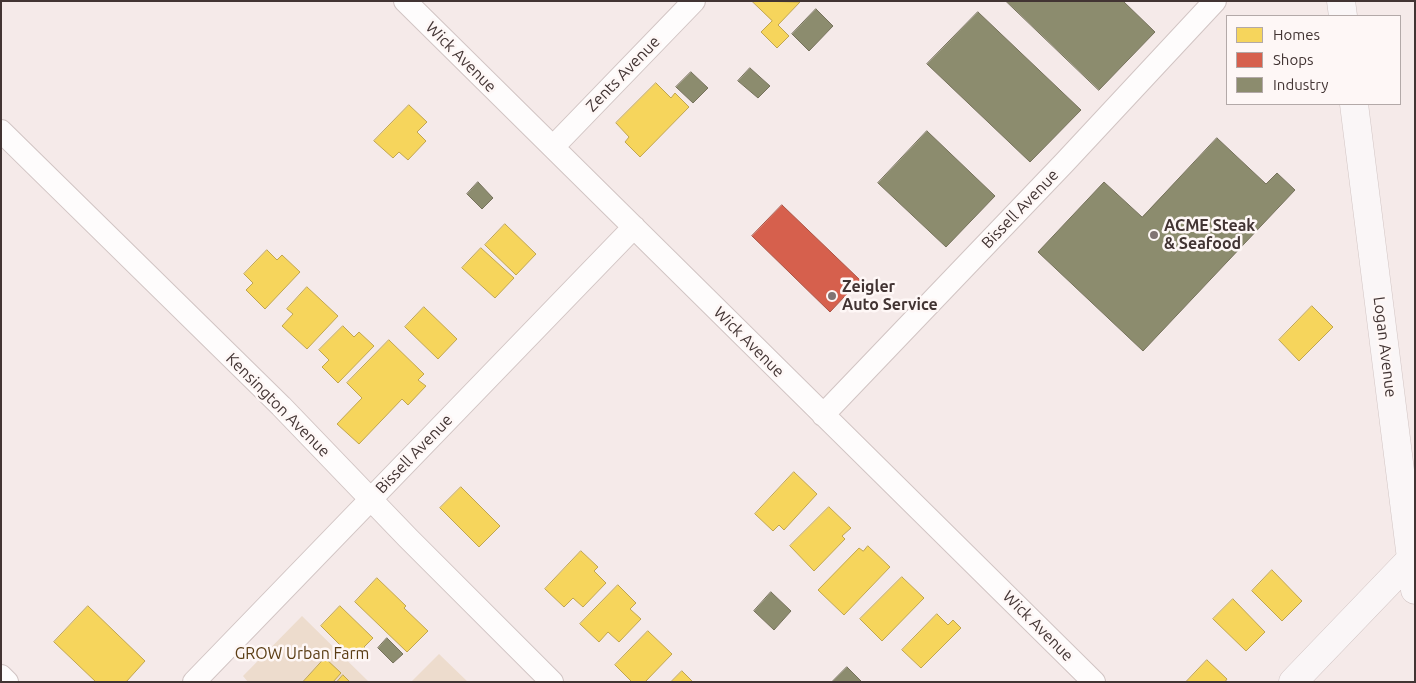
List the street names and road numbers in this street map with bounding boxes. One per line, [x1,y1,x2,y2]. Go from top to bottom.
street label: Wick Avenue [422,18,500,96]
street label: Zents Avenue [582,32,664,116]
street label: Bissell Avenue [977,165,1063,253]
street label: Logan Avenue [1369,295,1401,399]
street label: Wick Avenue [710,303,788,381]
street label: Kensington Avenue [222,349,334,461]
street label: Bissell Avenue [371,410,457,498]
street label: Wick Avenue [999,587,1077,665]

